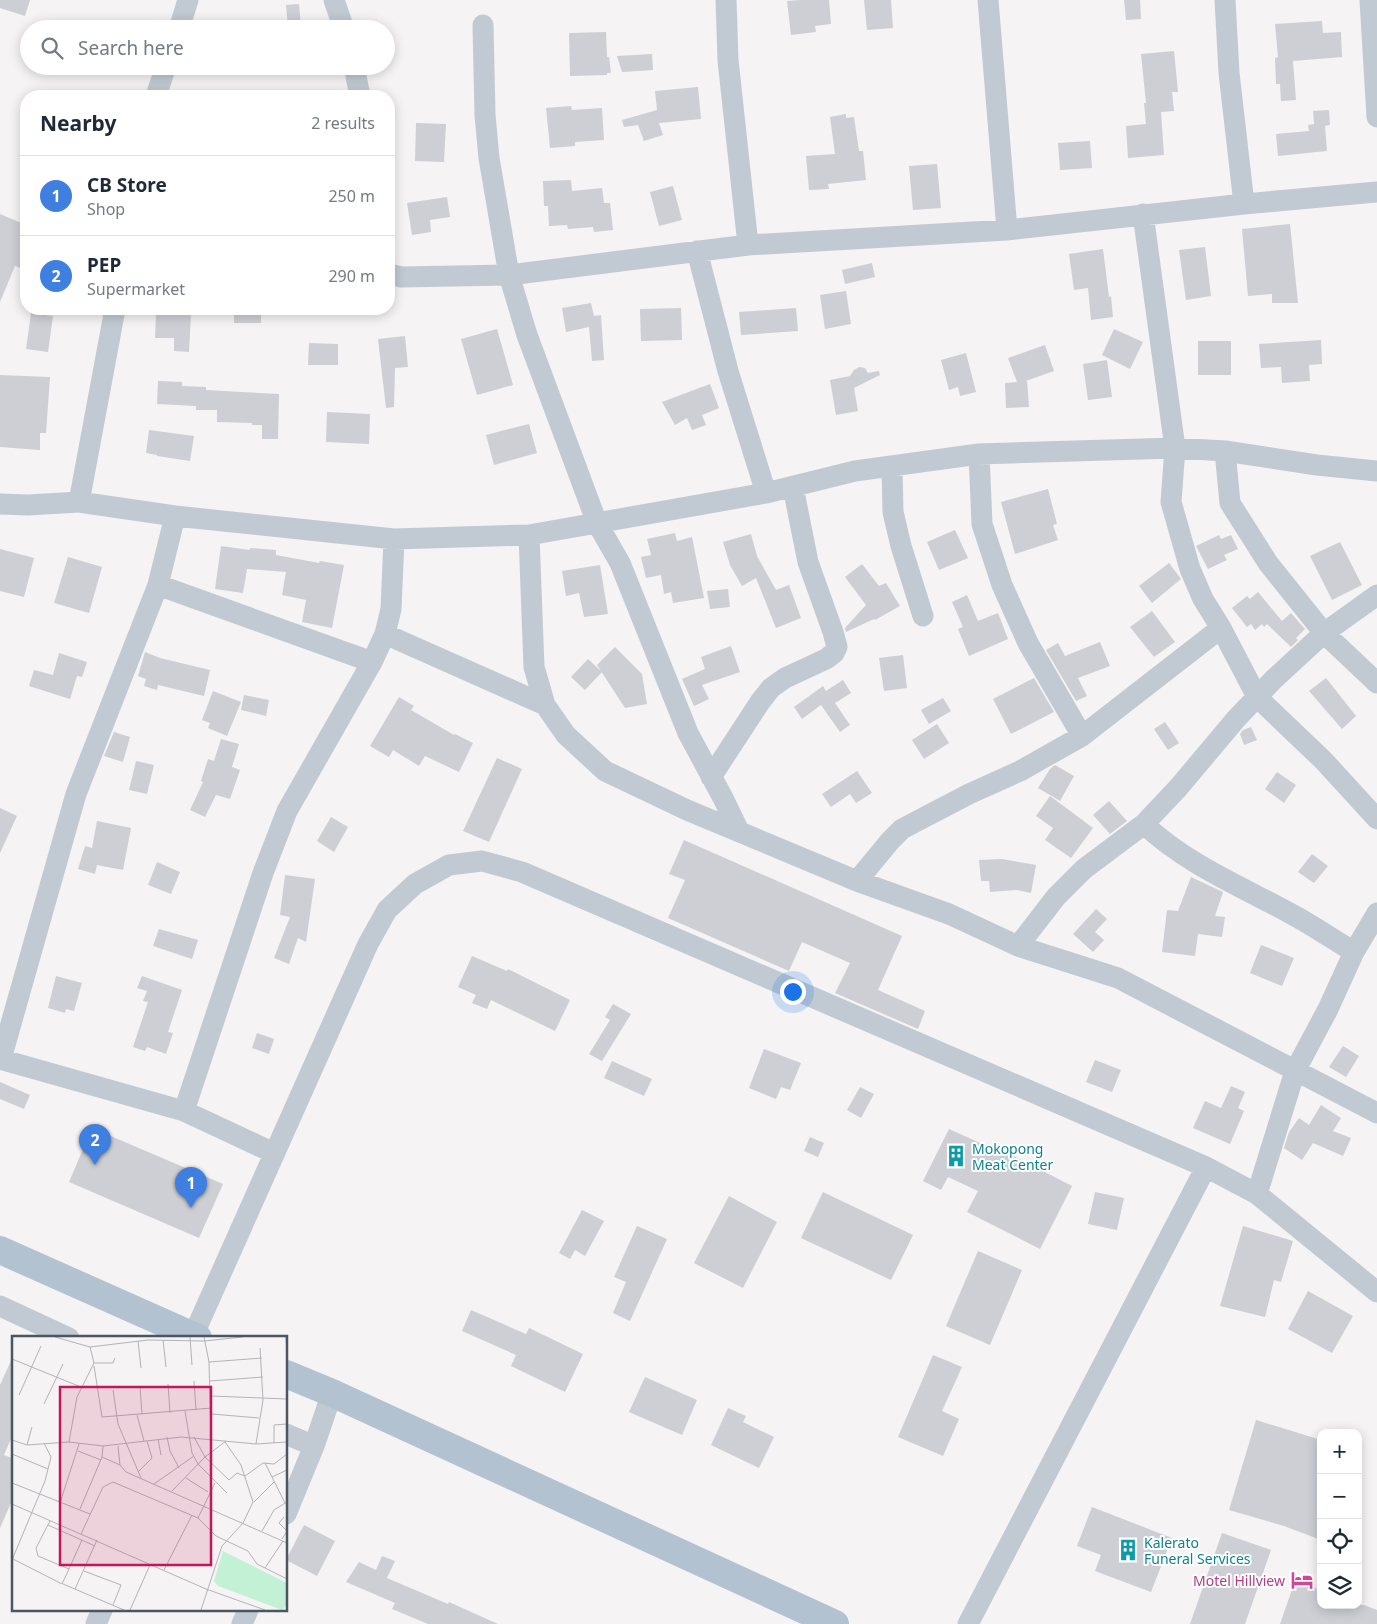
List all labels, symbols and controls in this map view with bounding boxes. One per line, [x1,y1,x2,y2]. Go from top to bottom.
search box [20,20,395,75]
icon: search [38,34,66,62]
text: Search here [78,35,184,61]
text: Nearby [40,109,116,137]
text: 2 results [311,112,375,134]
text: CB Store [87,172,167,198]
text: 1 [51,185,61,207]
text: 250 m [328,185,375,207]
text: Shop [87,198,125,220]
text: PEP [87,252,121,278]
text: 2 [51,265,61,287]
text: 290 m [328,265,375,287]
text: Supermarket [87,278,185,300]
your location [780,979,806,1005]
pin: 2 [79,1124,111,1165]
place label: Mokopong Meat Center [972,1139,1053,1174]
building icon: Mokopong Meat Center [943,1143,969,1169]
pin: 1 [175,1167,207,1208]
inset map [12,1336,288,1612]
map controls [1317,1429,1362,1609]
button: + [1317,1429,1362,1474]
button: − [1317,1474,1362,1519]
button: locate [1317,1519,1362,1564]
place label: Kalerato Funeral Services [1144,1533,1251,1568]
building icon: Kalerato Funeral Services [1115,1537,1141,1563]
button: layers [1317,1564,1362,1609]
hotel icon: Motel Hillview [1289,1567,1315,1593]
place label: Motel Hillview [1193,1571,1285,1590]

